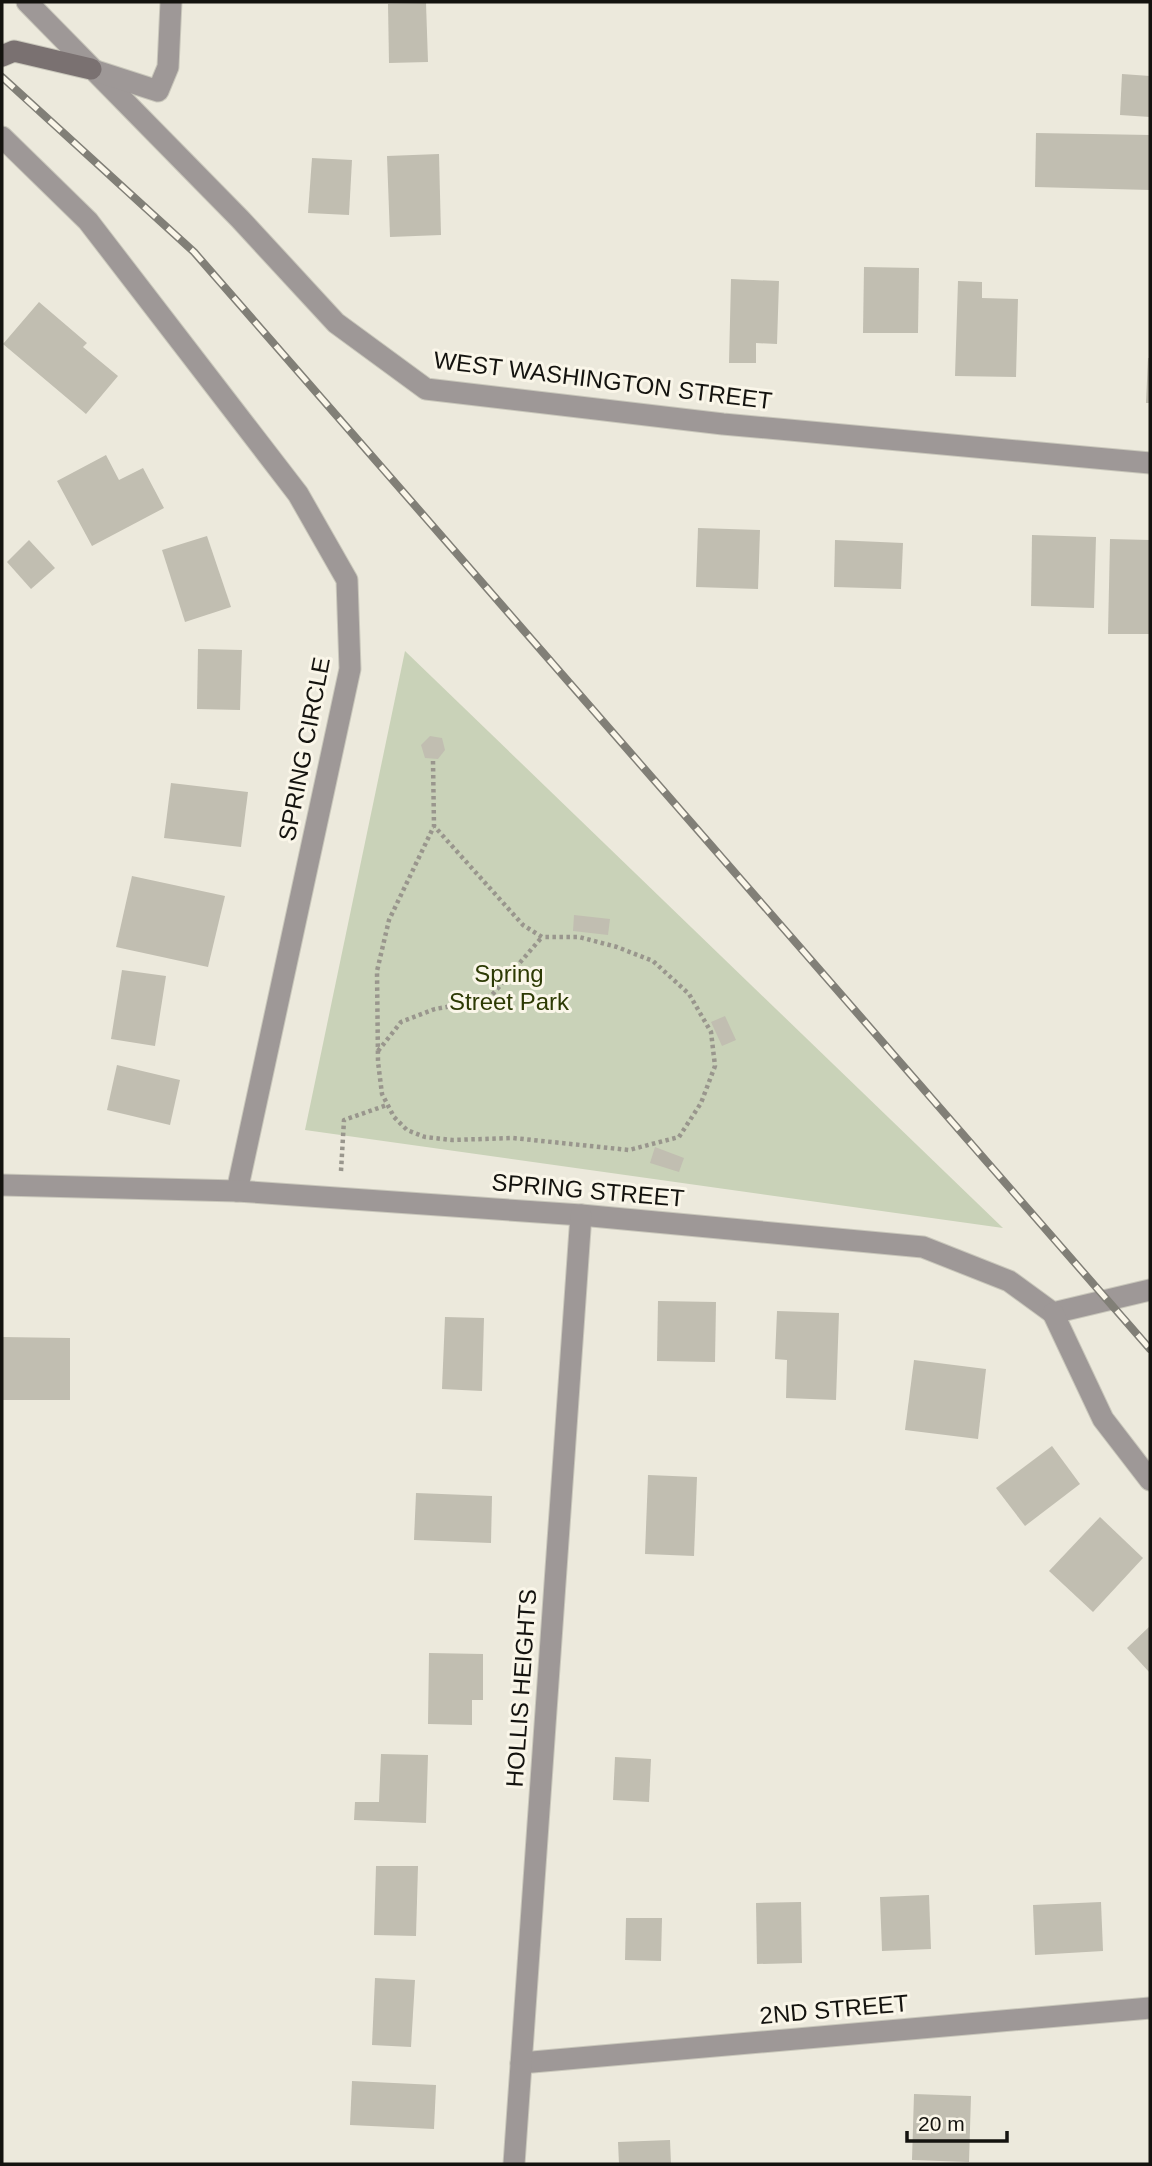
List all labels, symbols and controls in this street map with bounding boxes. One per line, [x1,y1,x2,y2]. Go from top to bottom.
street label: WEST WASHINGTON STREET [432,346,774,414]
street label: SPRING CIRCLE [273,655,335,843]
park label: Spring Street Park [449,960,570,1015]
street label: SPRING STREET [491,1168,686,1212]
street label: HOLLIS HEIGHTS [501,1588,541,1788]
street label: 2ND STREET [758,1989,910,2029]
scale bar [907,2100,1007,2144]
text: 20 m [918,2112,965,2135]

